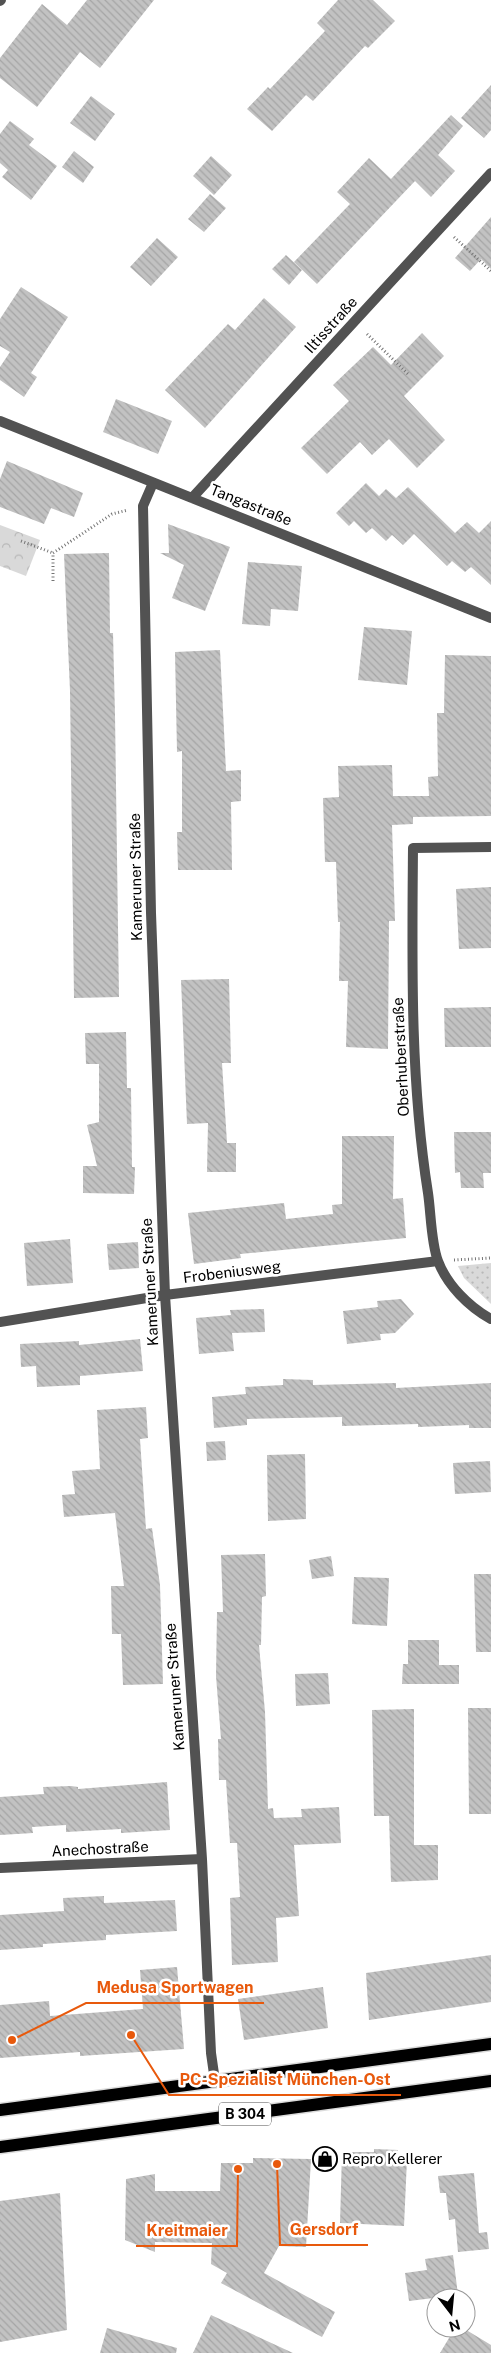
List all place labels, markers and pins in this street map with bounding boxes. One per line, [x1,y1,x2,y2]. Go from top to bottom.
callout: Medusa Sportwagen [86,1972,264,2003]
callout: PC-Spezialist München-Ost [169,2064,401,2095]
shop icon: Repro Kellerer [312,2146,338,2172]
place label: Repro Kellerer [342,2150,443,2167]
callout: Gersdorf [280,2214,368,2245]
callout: Kreitmaier [136,2215,237,2246]

